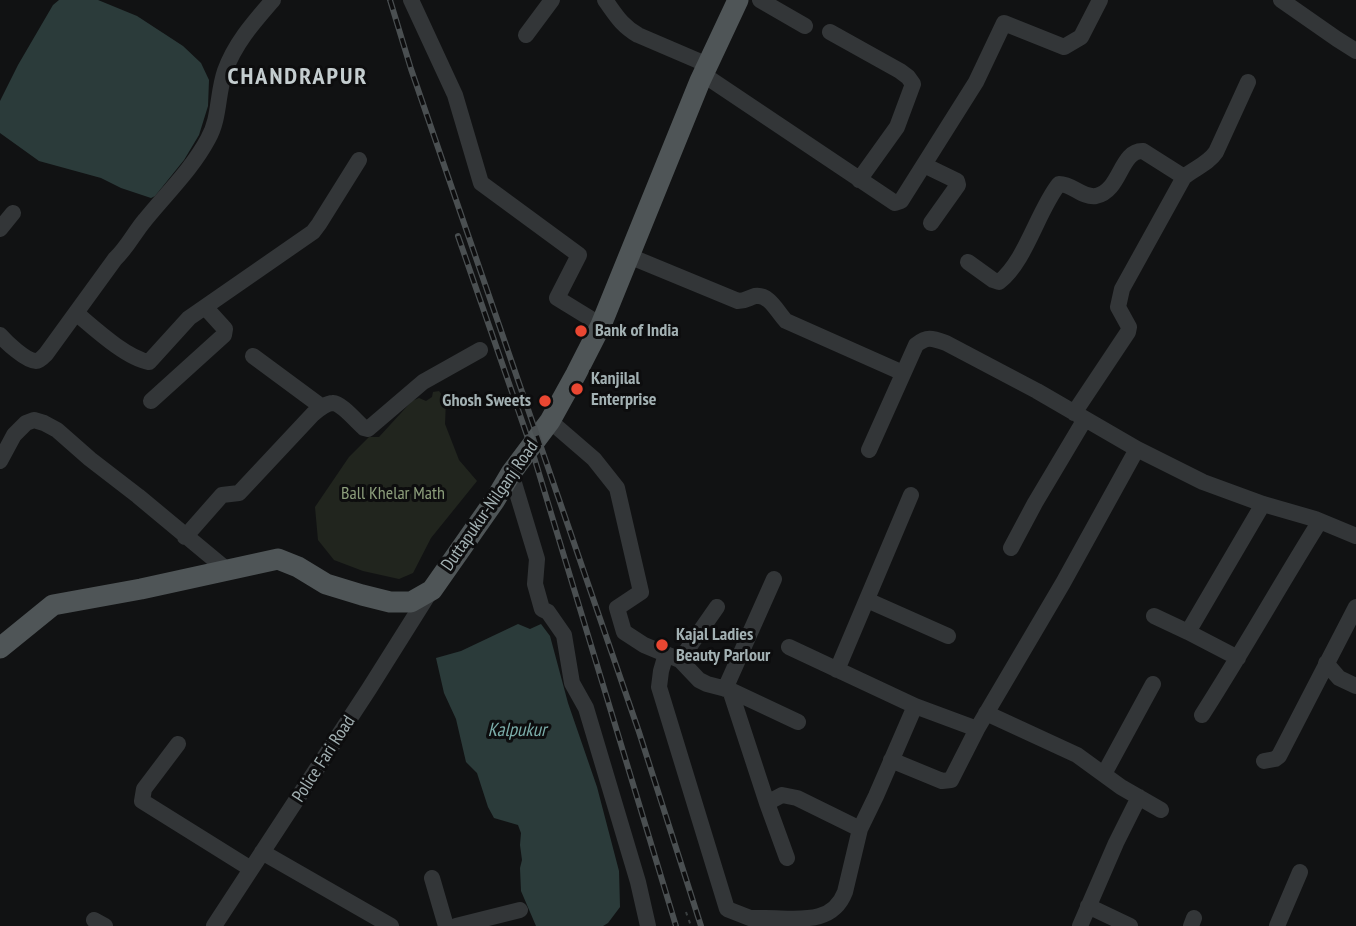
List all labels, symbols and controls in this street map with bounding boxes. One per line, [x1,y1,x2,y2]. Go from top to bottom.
district label: CHANDRAPUR [229,63,367,91]
place label: Bank of India [595,320,679,342]
marker: Bank of India [573,323,589,339]
place label: Kanjilal Enterprise [591,368,656,410]
marker: Kanjilal Enterprise [569,381,585,397]
place label: Ghosh Sweets [442,390,531,412]
marker: Ghosh Sweets [537,393,553,409]
street label: Duttapukur-Nilganj Road [437,437,543,575]
park label: Ball Khelar Math [341,483,445,505]
place label: Kajal Ladies Beauty Parlour [676,624,770,666]
marker: Kajal Ladies Beauty Parlour [654,637,670,653]
street label: Police Fari Road [288,712,360,806]
water label: Kalpukur [488,720,546,742]

